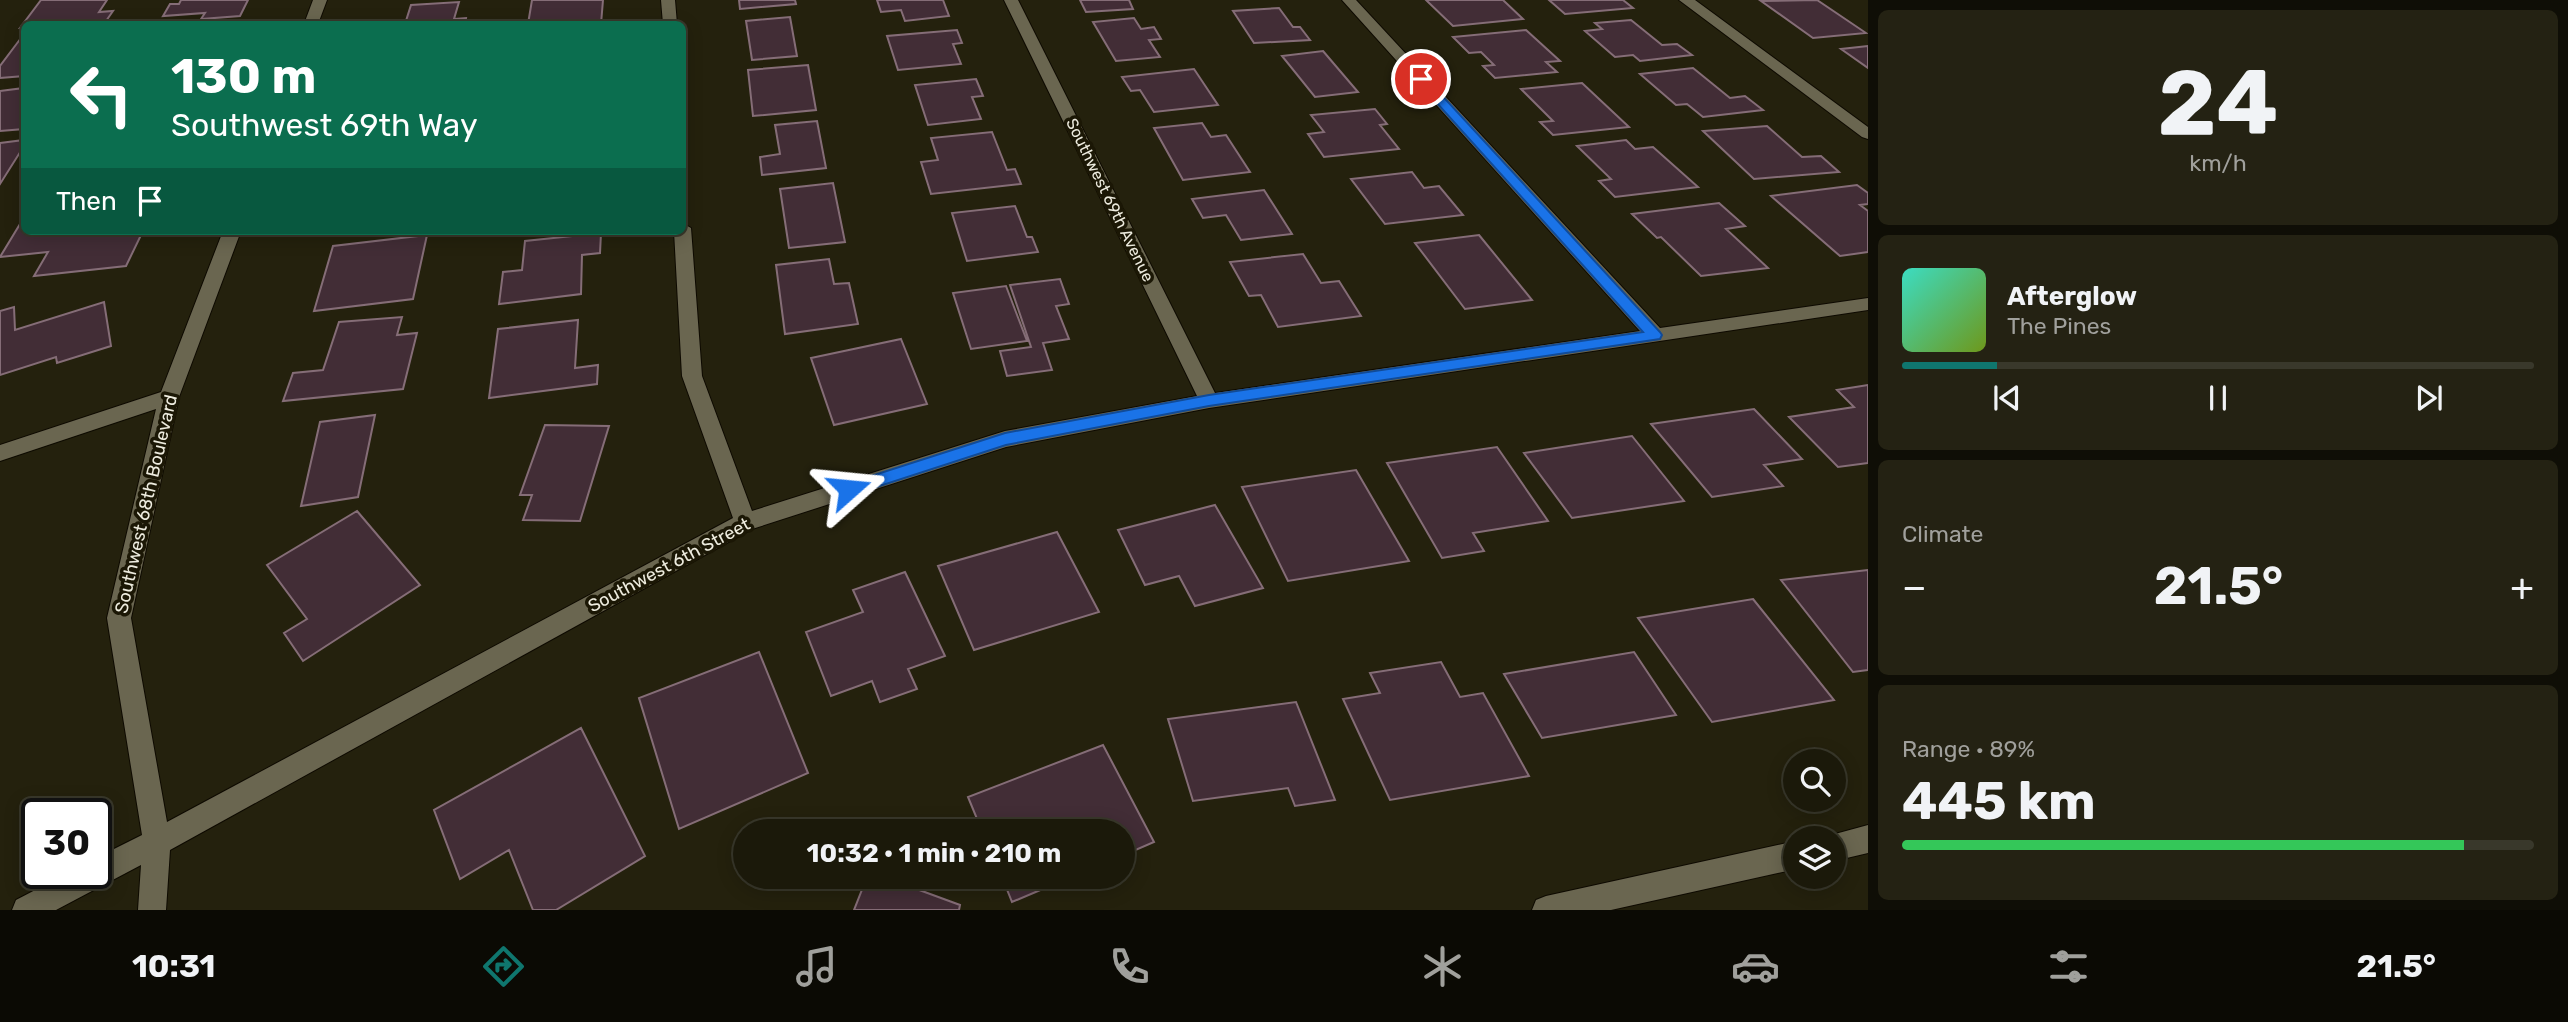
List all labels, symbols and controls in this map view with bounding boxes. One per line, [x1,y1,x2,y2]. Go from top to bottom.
text: 130 m [171,47,316,105]
icon: left [56,49,147,140]
pin [1391,49,1451,109]
text: 24 [2158,49,2278,157]
icon: arrive [1402,60,1440,98]
text: Southwest 69th Way [171,106,478,144]
street label: Southwest 69th Avenue [1062,115,1158,285]
text: km/h [2189,149,2247,177]
icon: arrive [131,182,169,220]
text: Then [56,186,117,217]
text: Afterglow [2007,281,2137,312]
text: The Pines [2007,312,2111,340]
icon: previous [1988,379,2026,417]
icon: pause [2199,379,2237,417]
icon: next [2410,379,2448,417]
street label: Southwest 68th Boulevard [110,392,182,616]
position arrow [812,452,886,526]
street label: Southwest 6th Street [584,513,754,617]
text: Climate [1902,520,1983,548]
text: 21.5° [2154,555,2283,617]
text: − [1902,564,1927,610]
text: + [2510,564,2534,610]
text: Range · 89% [1902,735,2035,763]
map controls [1783,749,1846,889]
button: search [1783,749,1846,812]
text: 445 km [1902,770,2096,832]
speed limit sign: 30 [21,798,112,889]
button: layers [1783,826,1846,889]
text: 10:32 · 1 min · 210 m [807,838,1061,869]
icon: directions [479,942,528,991]
icon: music [792,942,841,991]
icon: phone [1105,942,1154,991]
icon: climate [1418,942,1467,991]
icon: car [1731,942,1780,991]
icon: filters [2044,942,2093,991]
text: 10:31 [132,947,215,985]
text: 21.5° [2356,947,2436,985]

